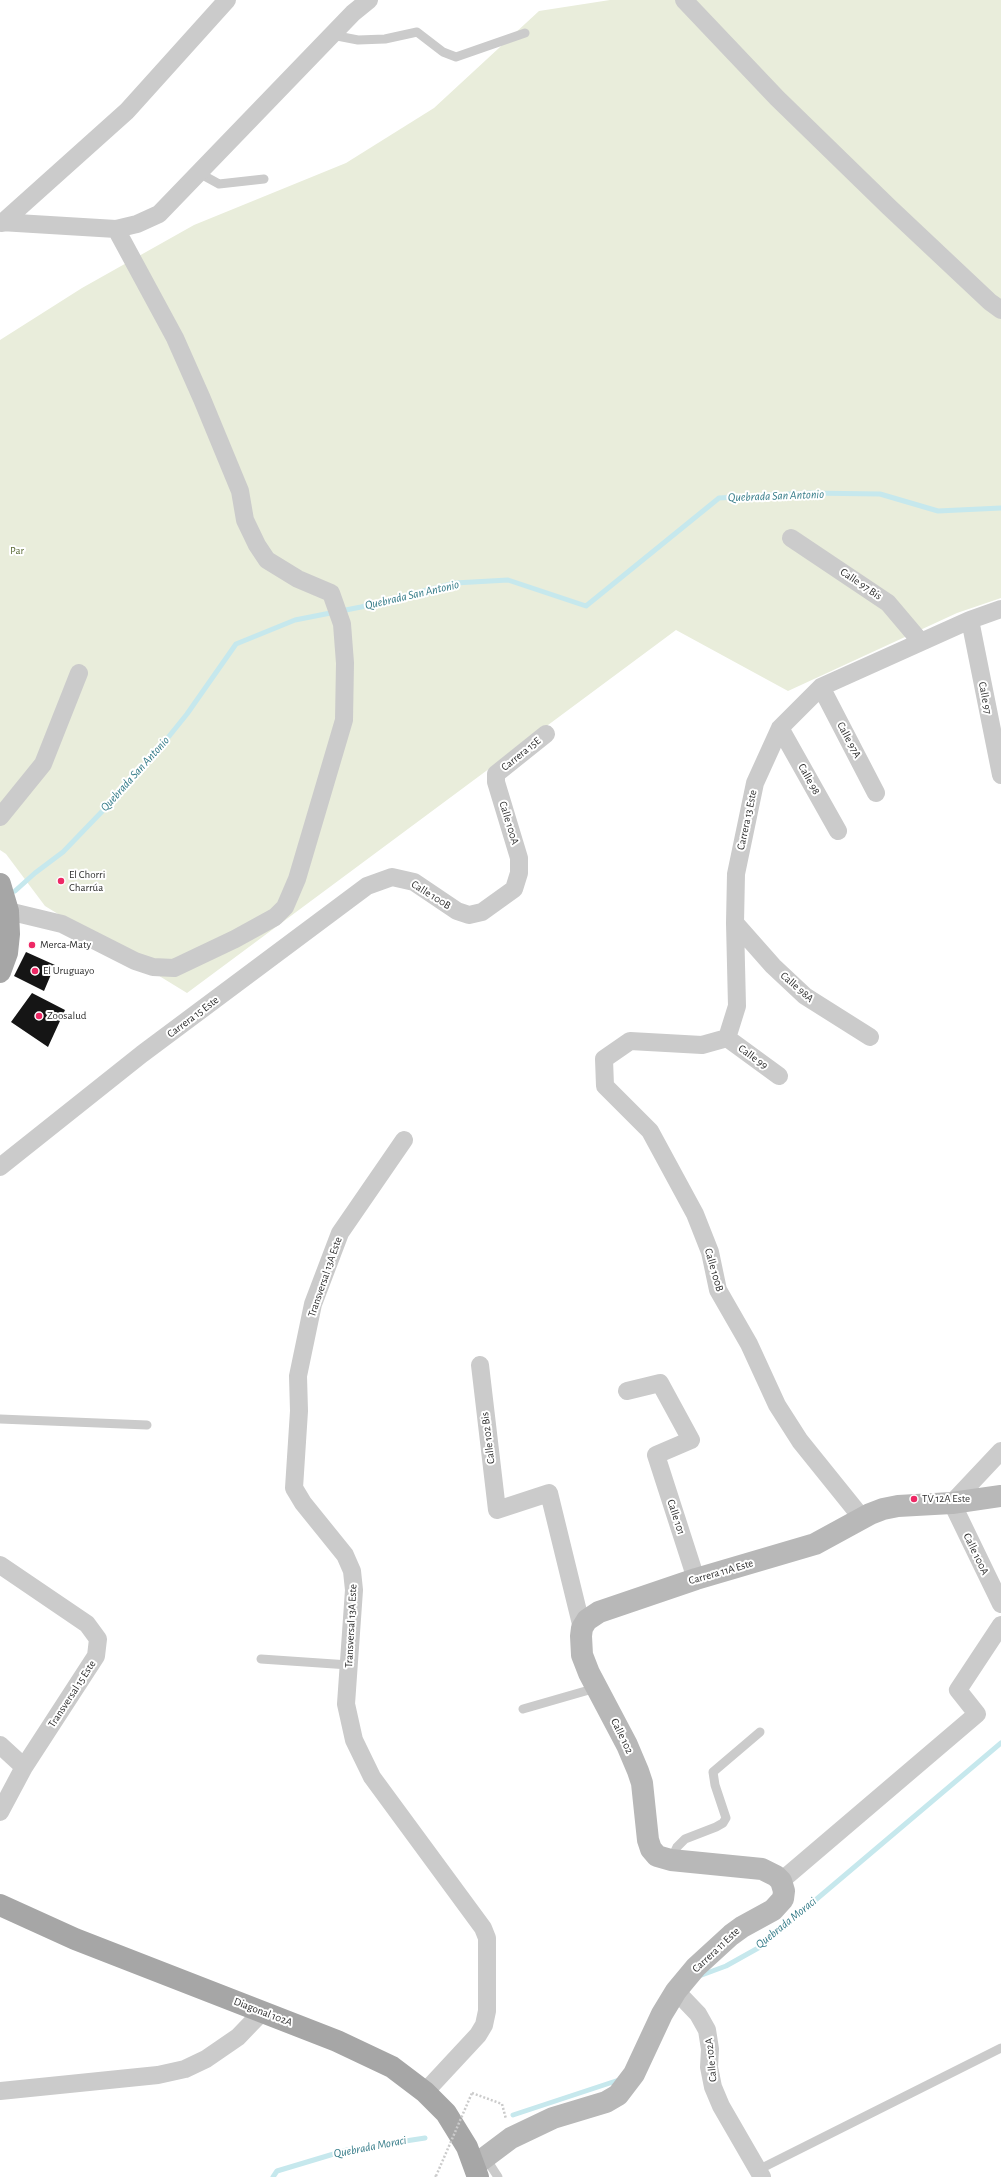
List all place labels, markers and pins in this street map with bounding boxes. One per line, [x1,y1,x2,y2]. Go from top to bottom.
place label: El Chorri Charrúa [69,868,105,894]
marker: El Chorri Charrúa [56,876,66,886]
place label: Merca-Maty [40,938,91,952]
marker: Merca-Maty [27,940,37,950]
place label: El Uruguayo [43,964,95,978]
marker: El Uruguayo [30,966,40,976]
place label: Zoosalud [47,1009,86,1023]
marker: Zoosalud [34,1011,44,1021]
place label: TV 12A Este [922,1492,970,1506]
marker: TV 12A Este [909,1494,919,1504]

